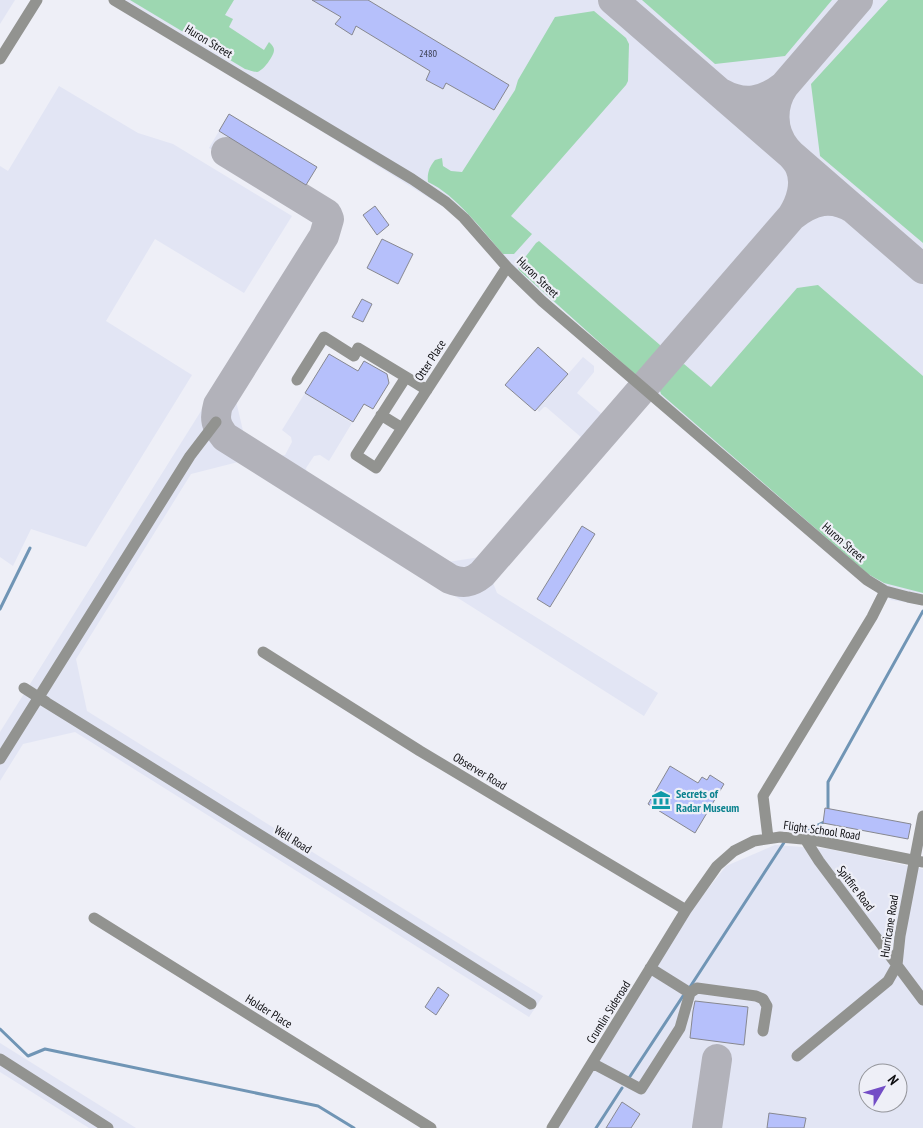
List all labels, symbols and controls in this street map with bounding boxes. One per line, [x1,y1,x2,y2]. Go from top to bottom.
street label: Huron Street [183,21,236,61]
house number: 2480 [419,47,438,60]
street label: Huron Street [514,253,563,301]
street label: Otter Place [411,337,449,383]
street label: Huron Street [819,519,869,565]
street label: Observer Road [450,749,510,793]
place label: Secrets of Radar Museum [676,786,739,815]
museum icon: Secrets of Radar Museum [650,789,672,811]
street label: Flight School Road [783,817,861,843]
street label: Well Road [272,822,314,856]
street label: Spitfire Road [834,862,878,914]
street label: Hurricane Road [877,894,901,958]
street label: Crumlin Sideroad [583,978,633,1046]
street label: Holder Place [243,991,295,1031]
north arrow [858,1063,908,1113]
text: N [884,1071,903,1089]

